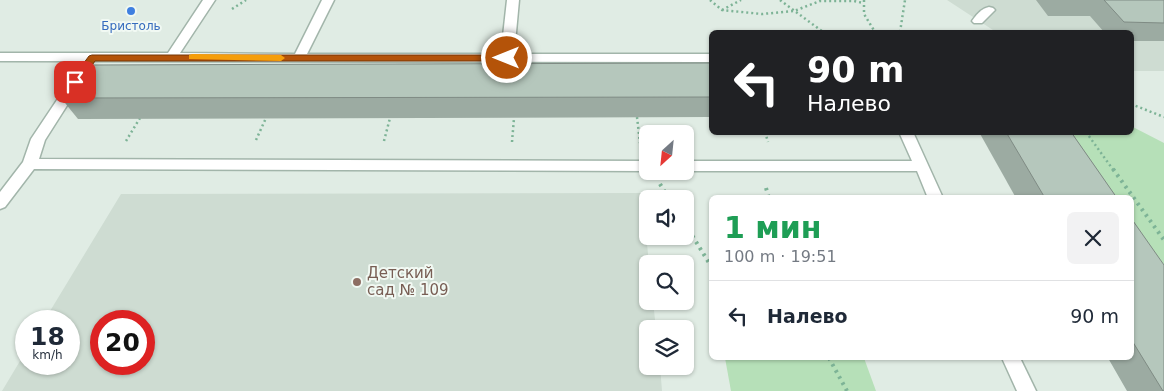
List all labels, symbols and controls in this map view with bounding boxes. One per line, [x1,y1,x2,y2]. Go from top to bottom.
marker: Бристоль [125,5,137,17]
place label: Бристоль [101,19,161,33]
position arrow [480,31,532,83]
icon: left [724,50,789,115]
text: 90 m [807,50,904,90]
pin [54,61,96,103]
icon: arrive [61,68,89,96]
text: Налево [807,91,891,116]
north arrow [639,125,694,180]
map controls [639,125,694,375]
button: sound [639,190,694,245]
text: 1 мин [724,210,822,245]
button: close [1067,212,1119,264]
text: 100 m · 19:51 [724,247,837,266]
button: search [639,255,694,310]
place label: Детский сад № 109 [367,264,449,299]
marker: Детский сад № 109 [351,276,363,288]
icon: left [724,302,752,330]
text: Налево [767,305,848,327]
text: 90 m [1070,305,1119,327]
speed limit sign: 20 [90,310,155,375]
button: layers [639,320,694,375]
text: 18 [30,322,65,351]
text: km/h [32,348,63,362]

